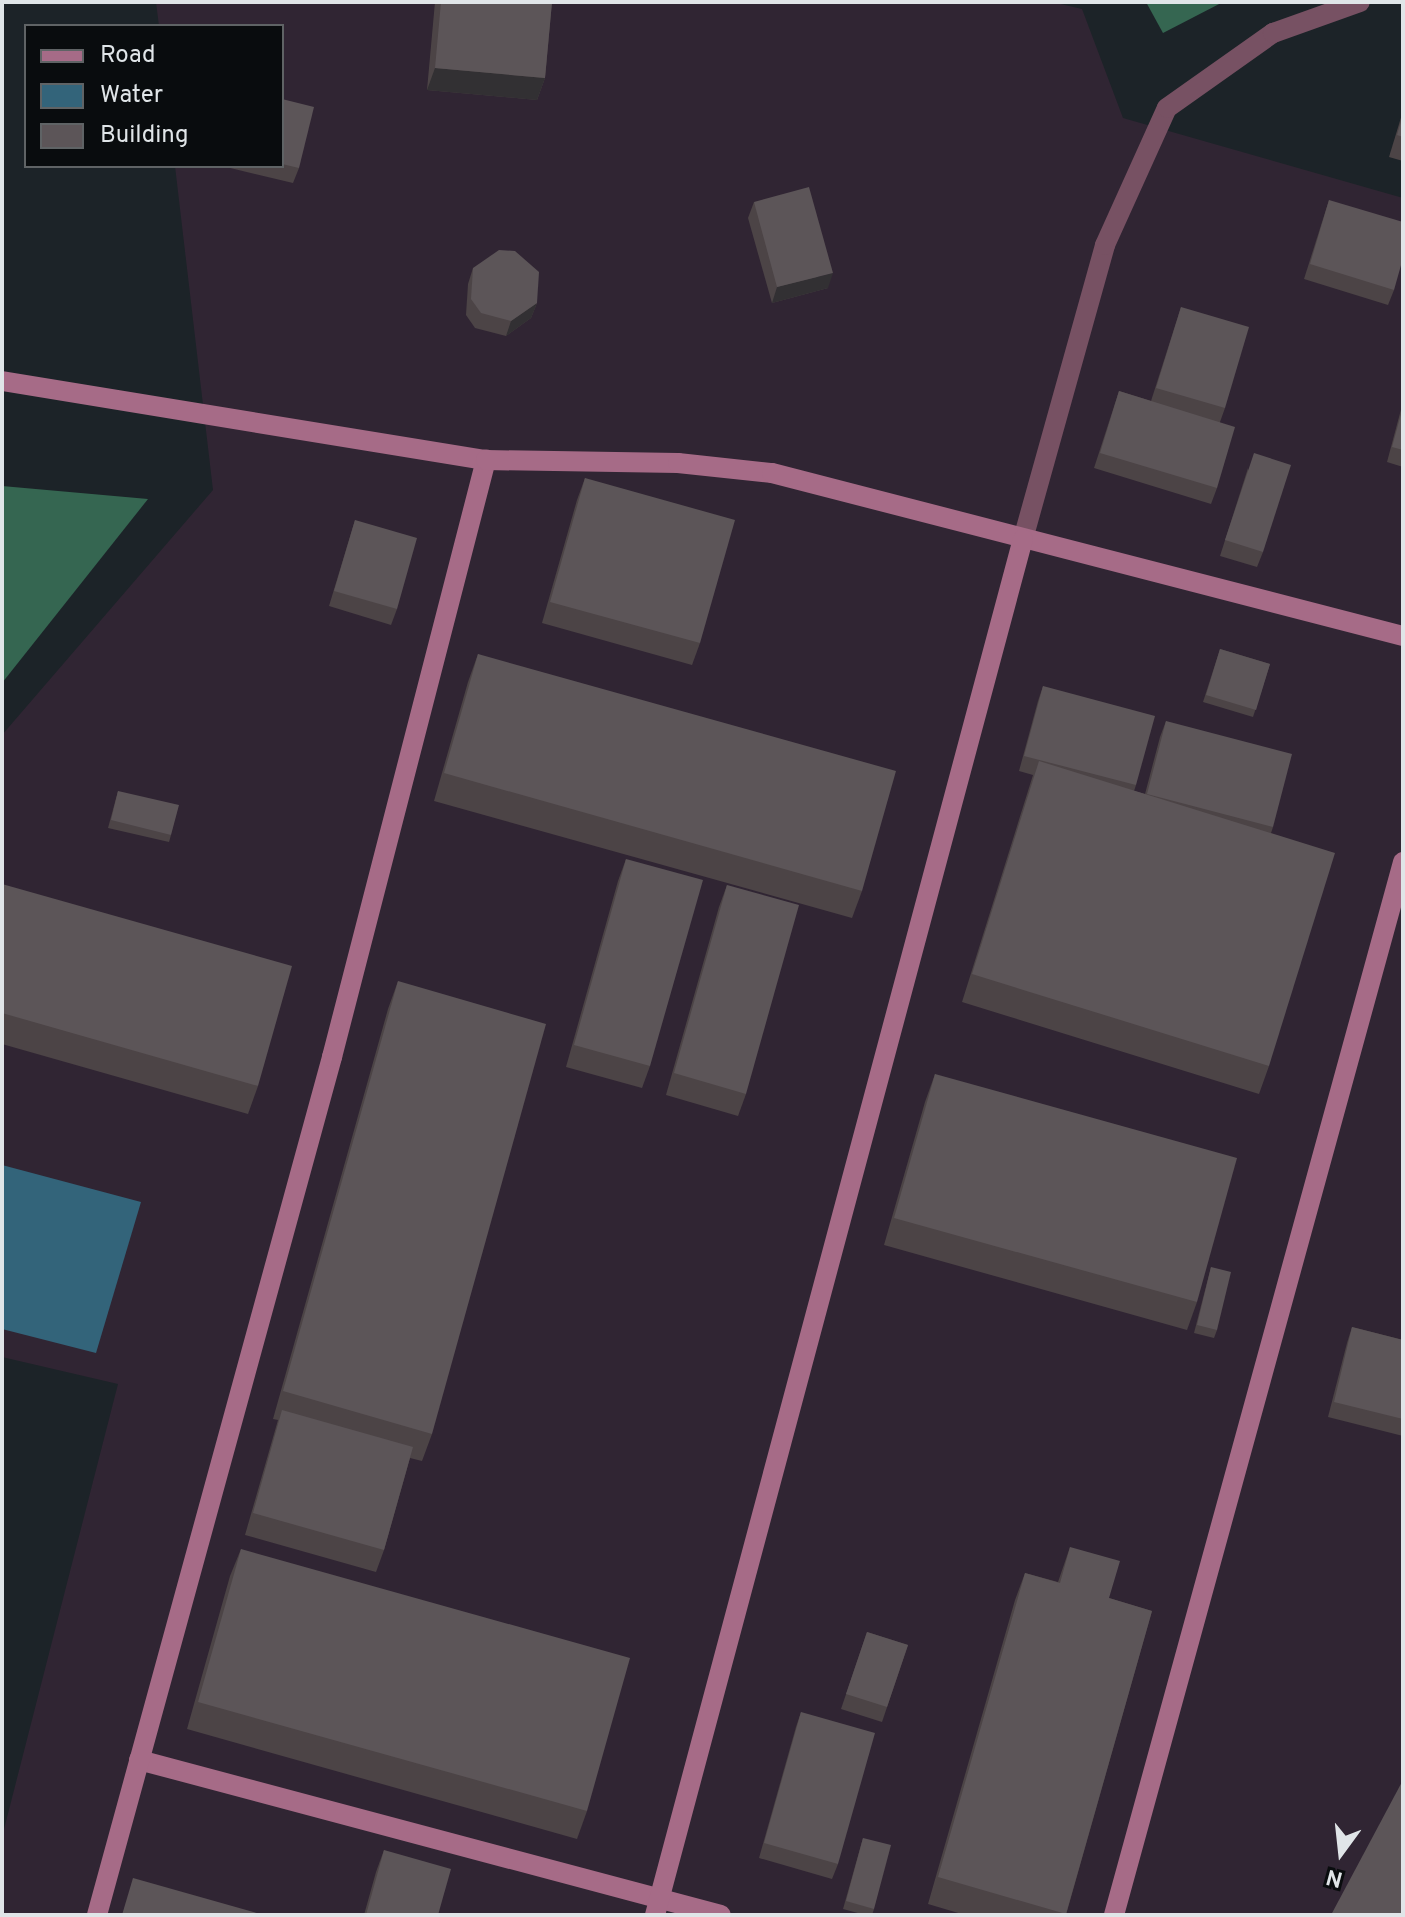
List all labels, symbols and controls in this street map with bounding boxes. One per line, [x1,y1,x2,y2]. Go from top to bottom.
legend [24,24,284,168]
text: Road [100,41,156,71]
text: Water [100,81,163,111]
text: Building [100,121,189,151]
north arrow [1301,1813,1381,1893]
text: N [1324,1862,1346,1892]

